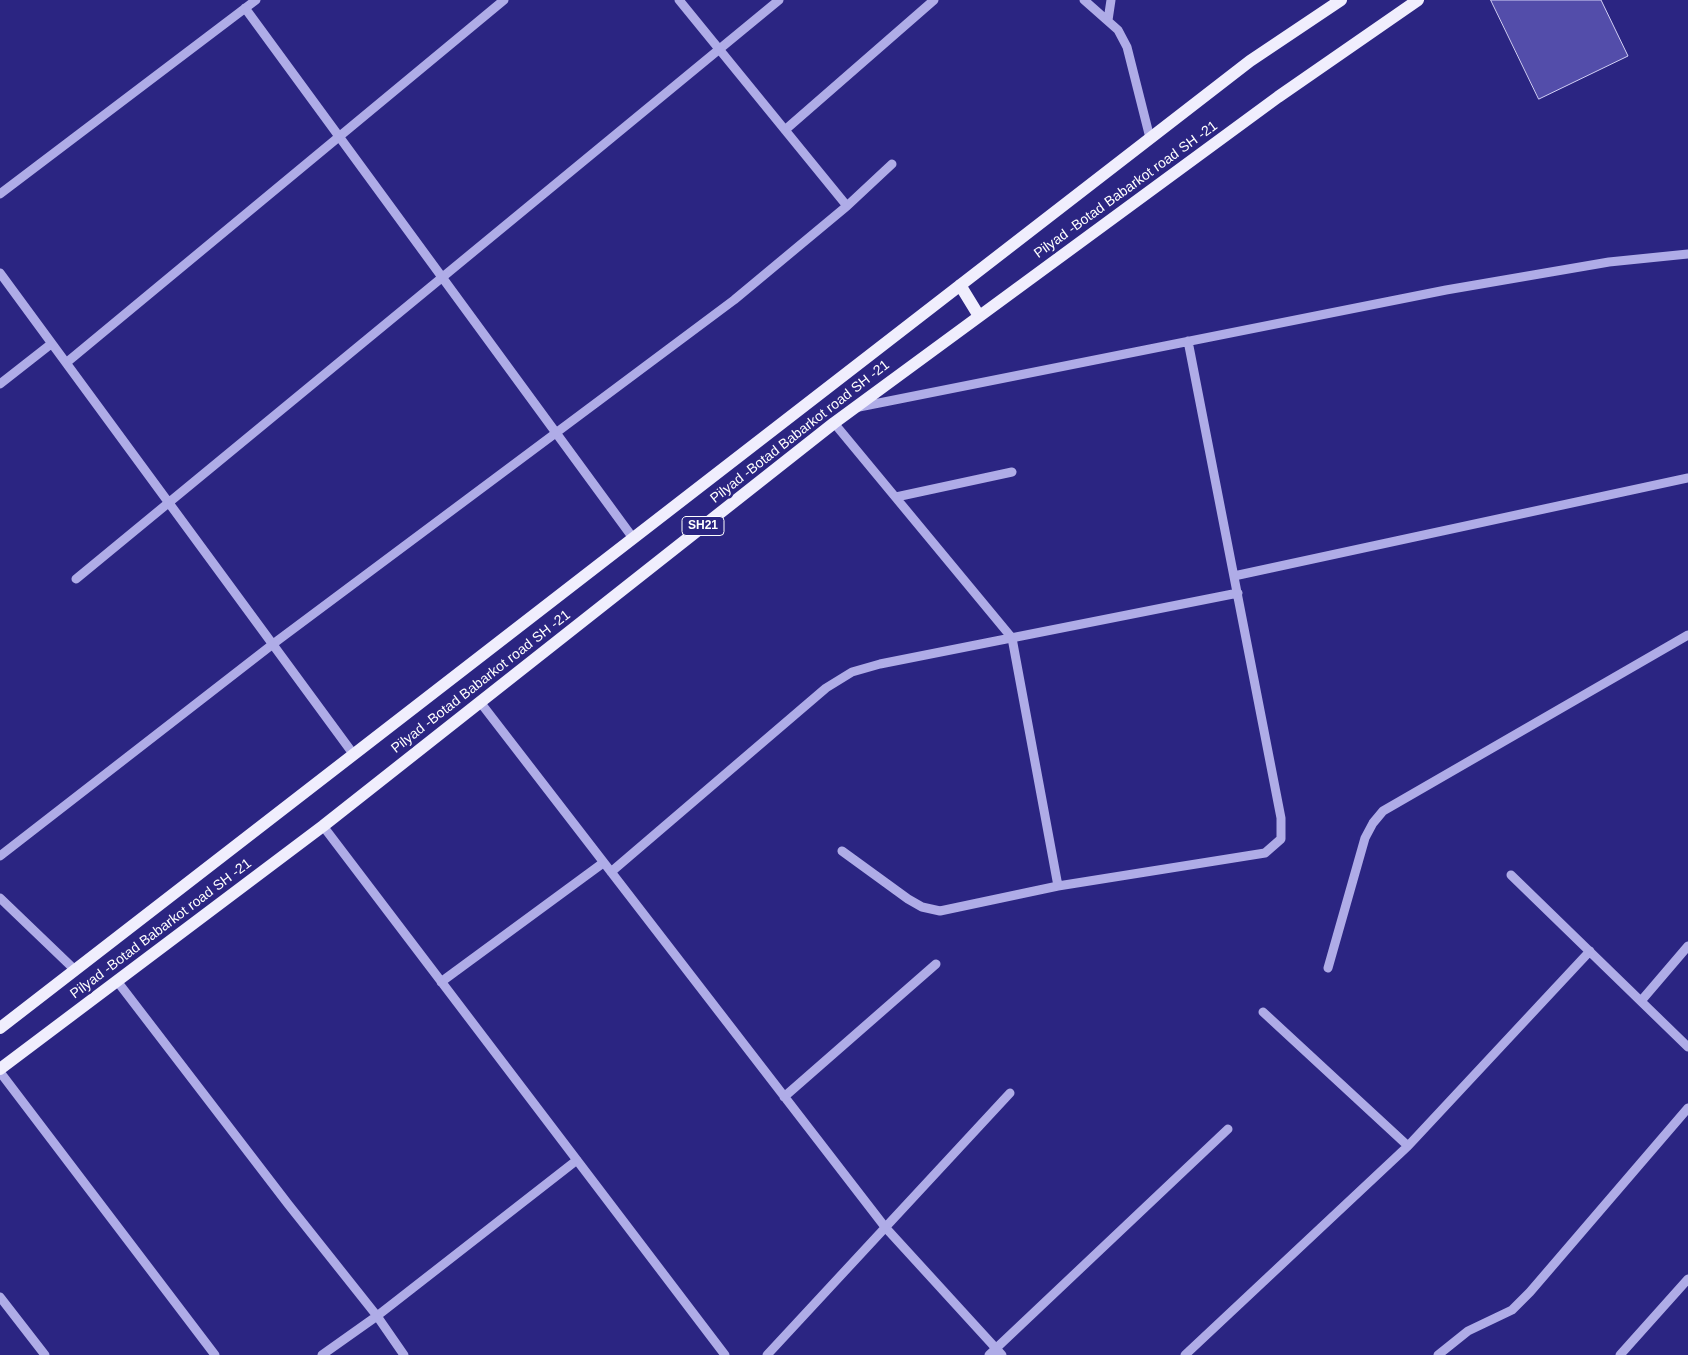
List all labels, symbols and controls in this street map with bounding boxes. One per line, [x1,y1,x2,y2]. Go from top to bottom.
street label: Pilyad -Botad Babarkot road SH -21 [1031,118,1221,262]
street label: Pilyad -Botad Babarkot road SH -21 [707,357,893,507]
road number: SH21 [682,516,724,536]
street label: Pilyad -Botad Babarkot road SH -21 [388,607,574,757]
street label: Pilyad -Botad Babarkot road SH -21 [67,855,255,1003]

